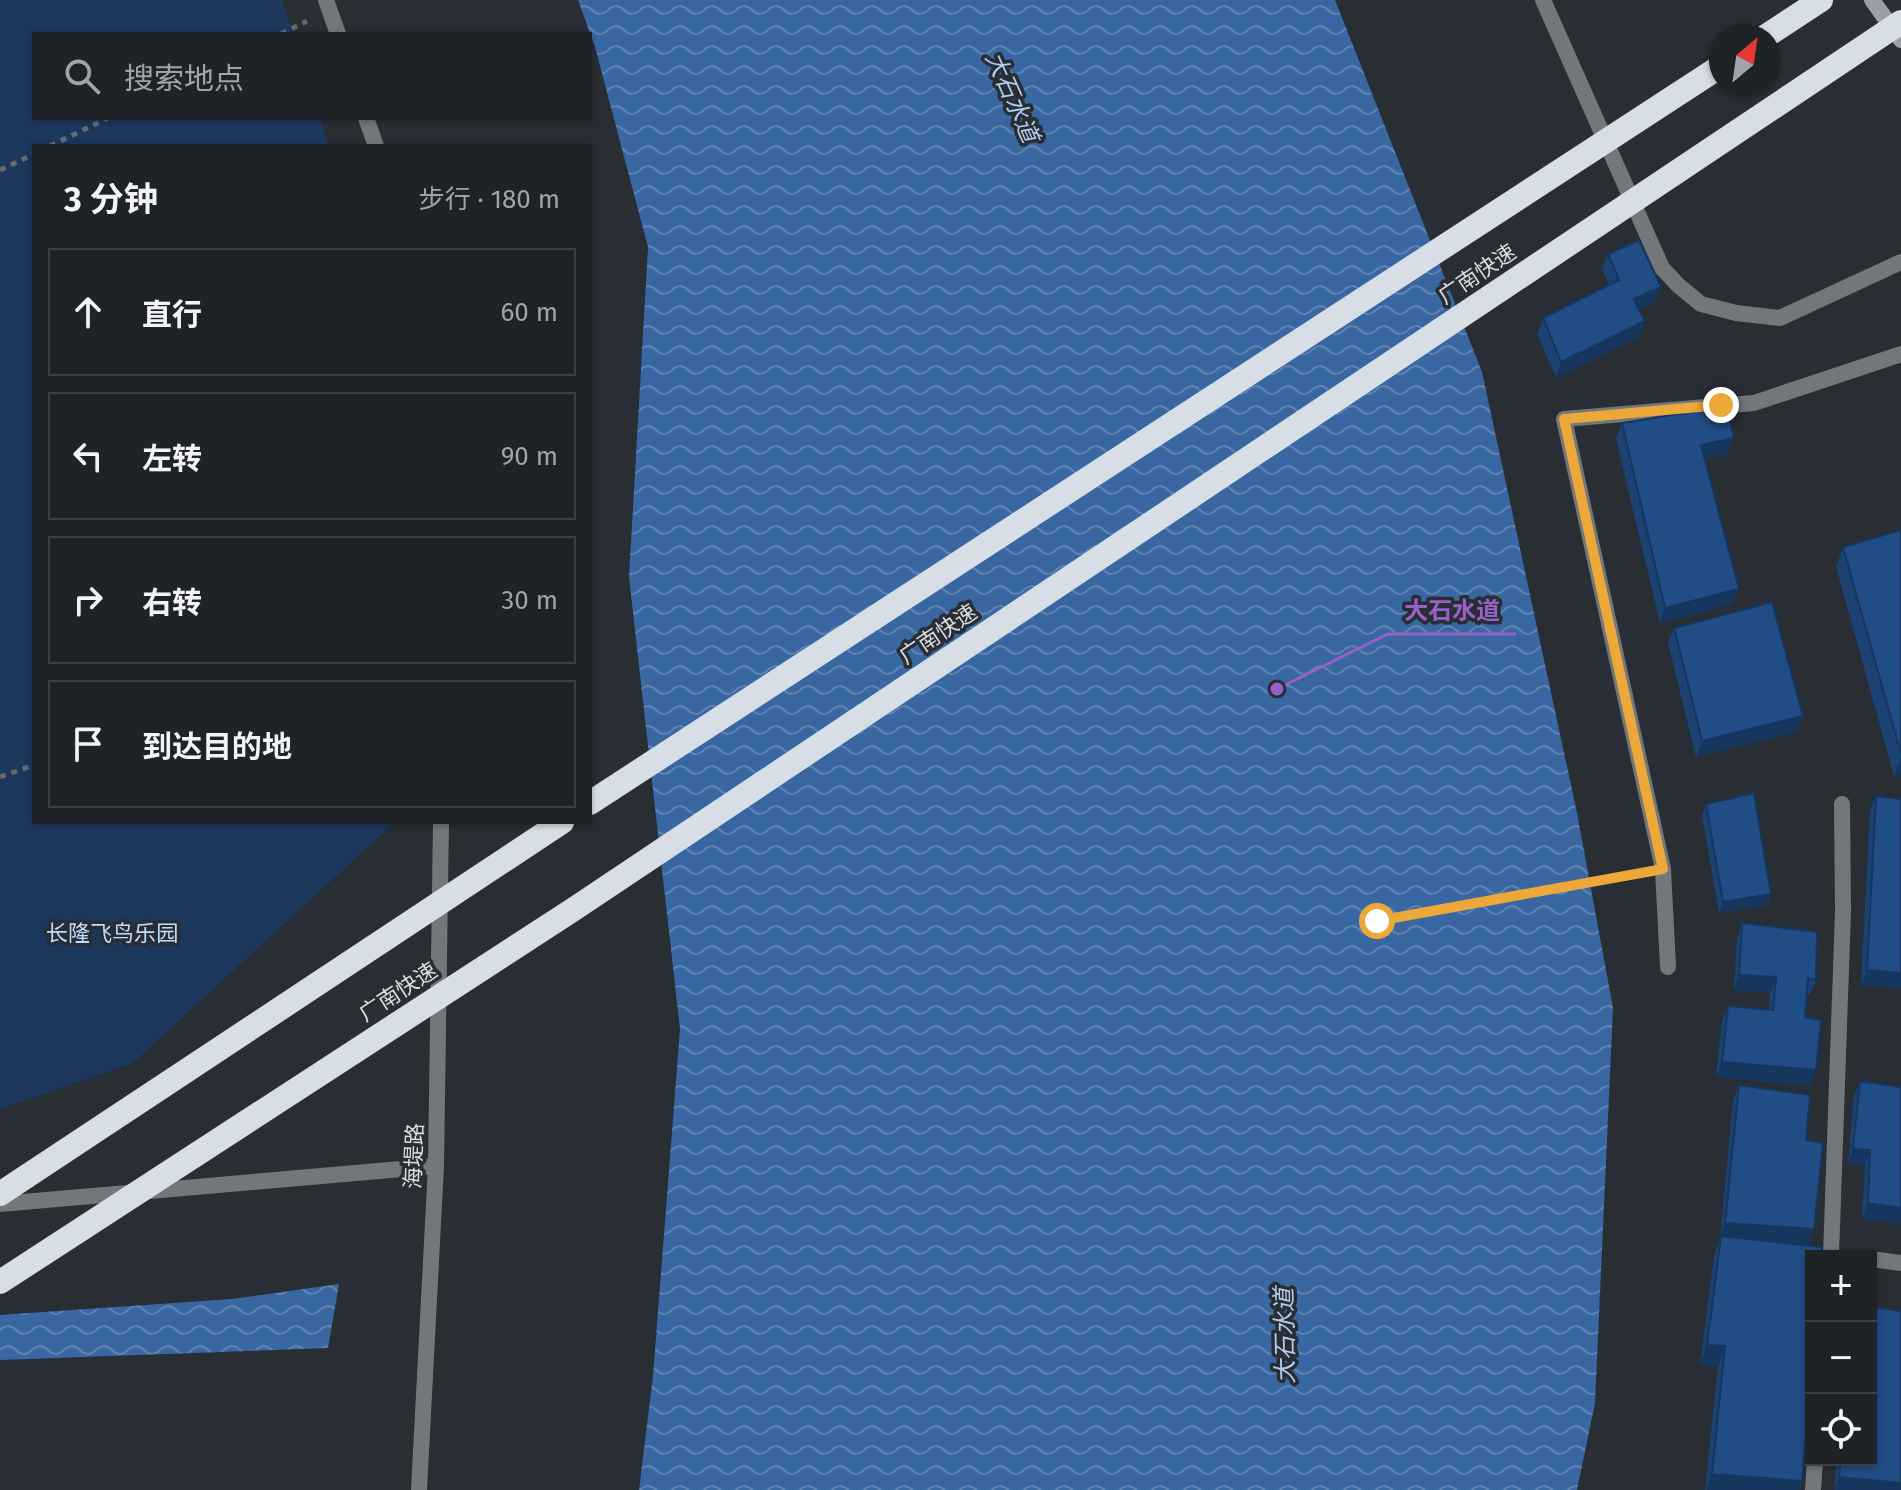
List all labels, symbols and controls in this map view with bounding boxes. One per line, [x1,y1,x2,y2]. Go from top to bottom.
north arrow [1709,24,1781,96]
search box [32,32,592,120]
water label: 大石水道 [980,47,1046,149]
icon: search [60,54,104,98]
text: 搜索地点 [124,61,244,97]
text: 3 分钟 [64,179,158,220]
text: 步行 · 180 m [419,184,560,215]
street label: 广南快速 [1433,238,1521,310]
icon: ahead [66,290,110,334]
text: 直行 [142,297,202,333]
text: 60 m [500,297,558,328]
route end [1703,387,1739,423]
icon: left [66,434,110,478]
text: 左转 [142,441,202,477]
text: 90 m [501,441,558,472]
icon: right [66,578,110,622]
text: 右转 [142,585,202,621]
text: 30 m [501,585,558,616]
callout: 大石水道 [1388,586,1516,634]
text: 大石水道 [1404,597,1500,625]
street label: 广南快速 [894,598,982,670]
icon: arrive [66,722,110,766]
text: 到达目的地 [142,729,292,765]
route start [1359,903,1395,939]
park label: 长隆飞鸟乐园 [46,920,178,947]
street label: 广南快速 [354,957,442,1027]
street label: 海堤路 [399,1123,429,1189]
map controls [1805,1250,1877,1466]
button: + [1805,1250,1877,1322]
water label: 大石水道 [1270,1285,1300,1384]
button: − [1805,1322,1877,1394]
button: locate [1805,1394,1877,1466]

